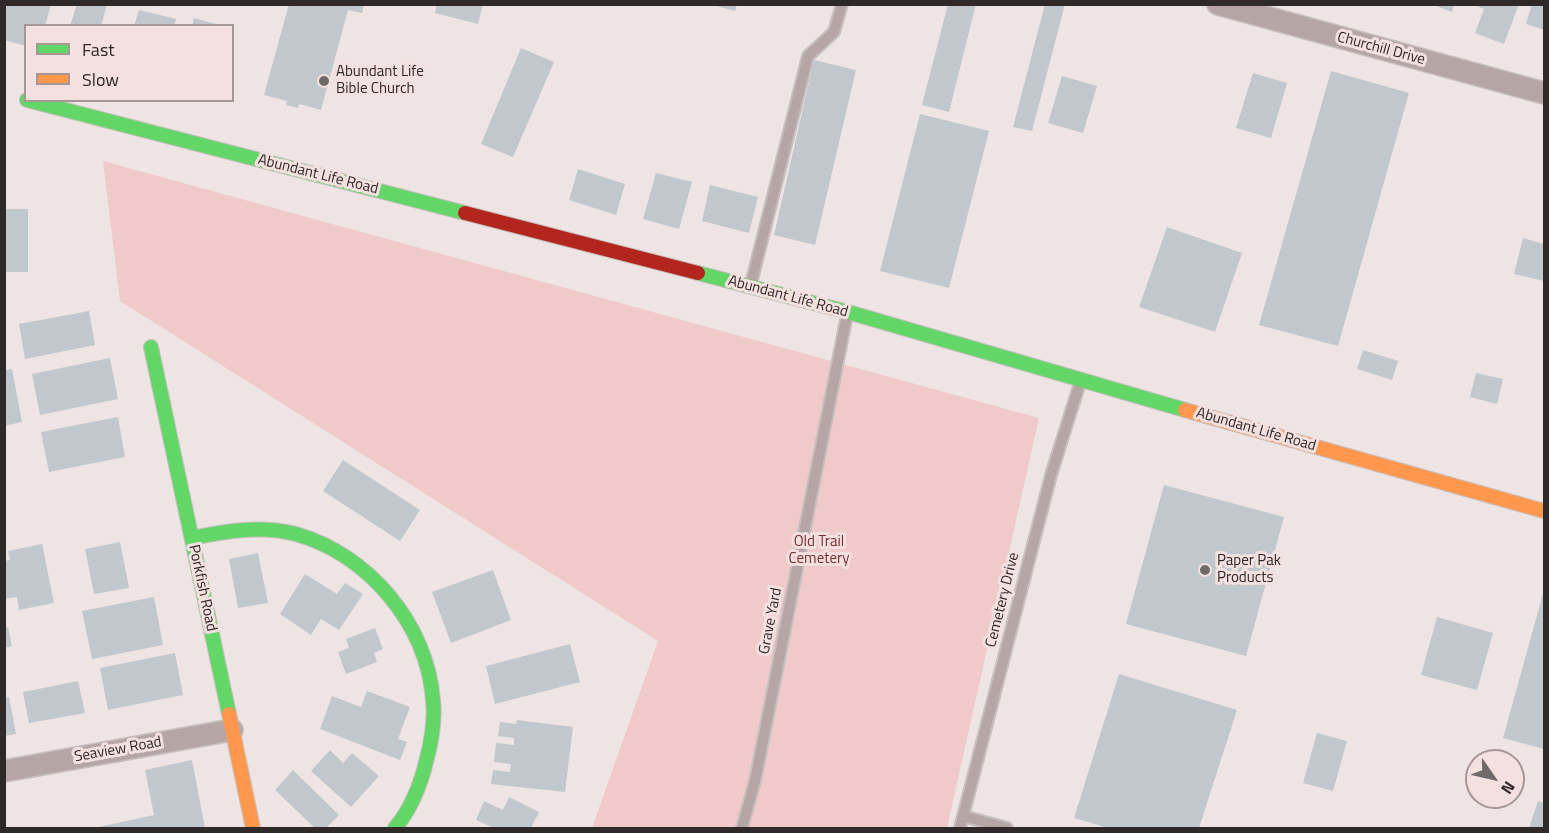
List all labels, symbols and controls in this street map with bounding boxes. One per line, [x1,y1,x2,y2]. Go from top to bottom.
legend [24,24,234,102]
street label: Churchill Drive [1335,29,1427,69]
text: Fast [82,36,115,63]
place label: Abundant Life Bible Church [336,63,424,98]
text: Slow [82,66,119,93]
marker: Abundant Life Bible Church [317,74,331,88]
street label: Abundant Life Road [256,151,380,199]
street label: Abundant Life Road [726,272,850,322]
street label: Abundant Life Road [1194,404,1318,456]
park label: Old Trail Cemetery [789,533,849,568]
street label: Porkfish Road [184,543,220,633]
street label: Cemetery Drive [983,551,1023,649]
place label: Paper Pak Products [1217,552,1281,587]
marker: Paper Pak Products [1198,563,1212,577]
street label: Grave Yard [756,586,786,656]
street label: Seaview Road [73,733,163,767]
north arrow [1465,749,1525,809]
text: N [1495,777,1521,799]

